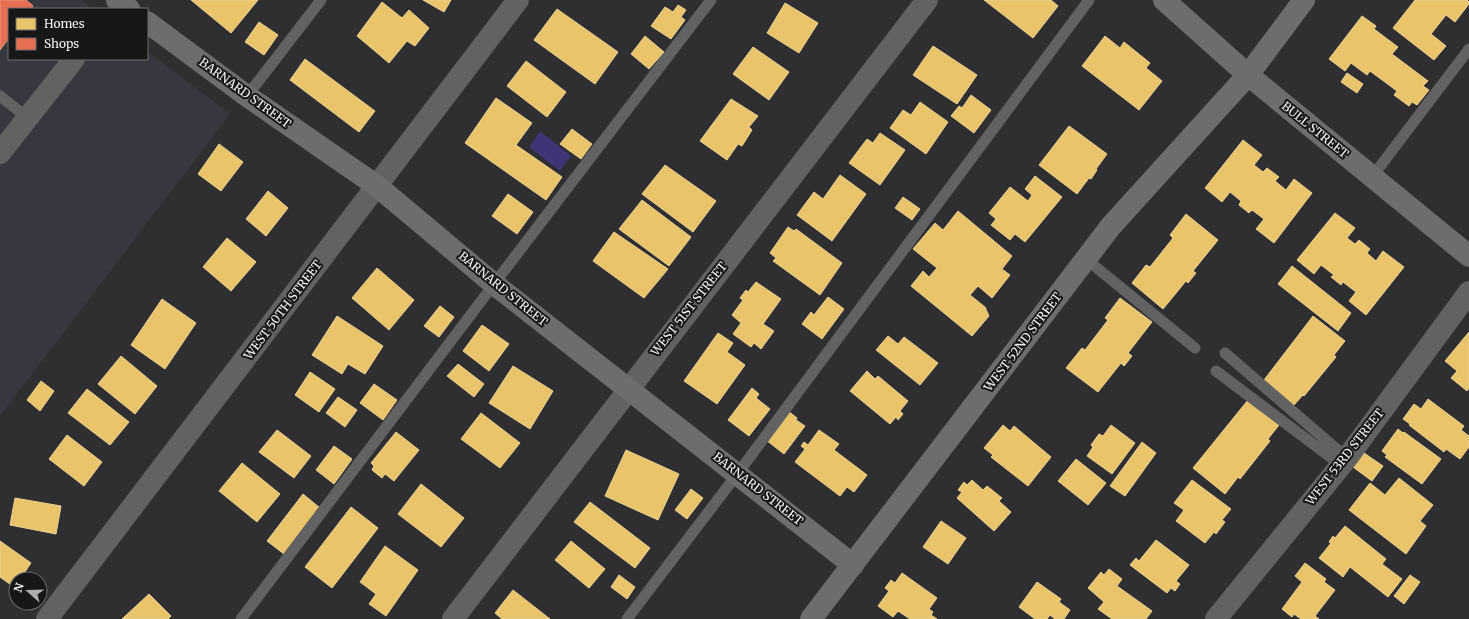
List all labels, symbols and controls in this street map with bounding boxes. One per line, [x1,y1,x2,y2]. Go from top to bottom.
legend [8,8,148,60]
text: Homes [44,16,85,31]
text: Shops [44,36,79,51]
street label: BARNARD STREET [196,54,295,131]
street label: BULL STREET [1279,98,1352,162]
street label: BARNARD STREET [456,248,551,329]
street label: WEST 50TH STREET [240,256,325,363]
street label: WEST 51ST STREET [647,258,730,359]
street label: WEST 52ND STREET [980,289,1065,395]
street label: WEST 53RD STREET [1302,405,1387,509]
street label: BARNARD STREET [710,449,807,529]
north arrow [8,571,48,611]
text: N [11,581,27,594]

